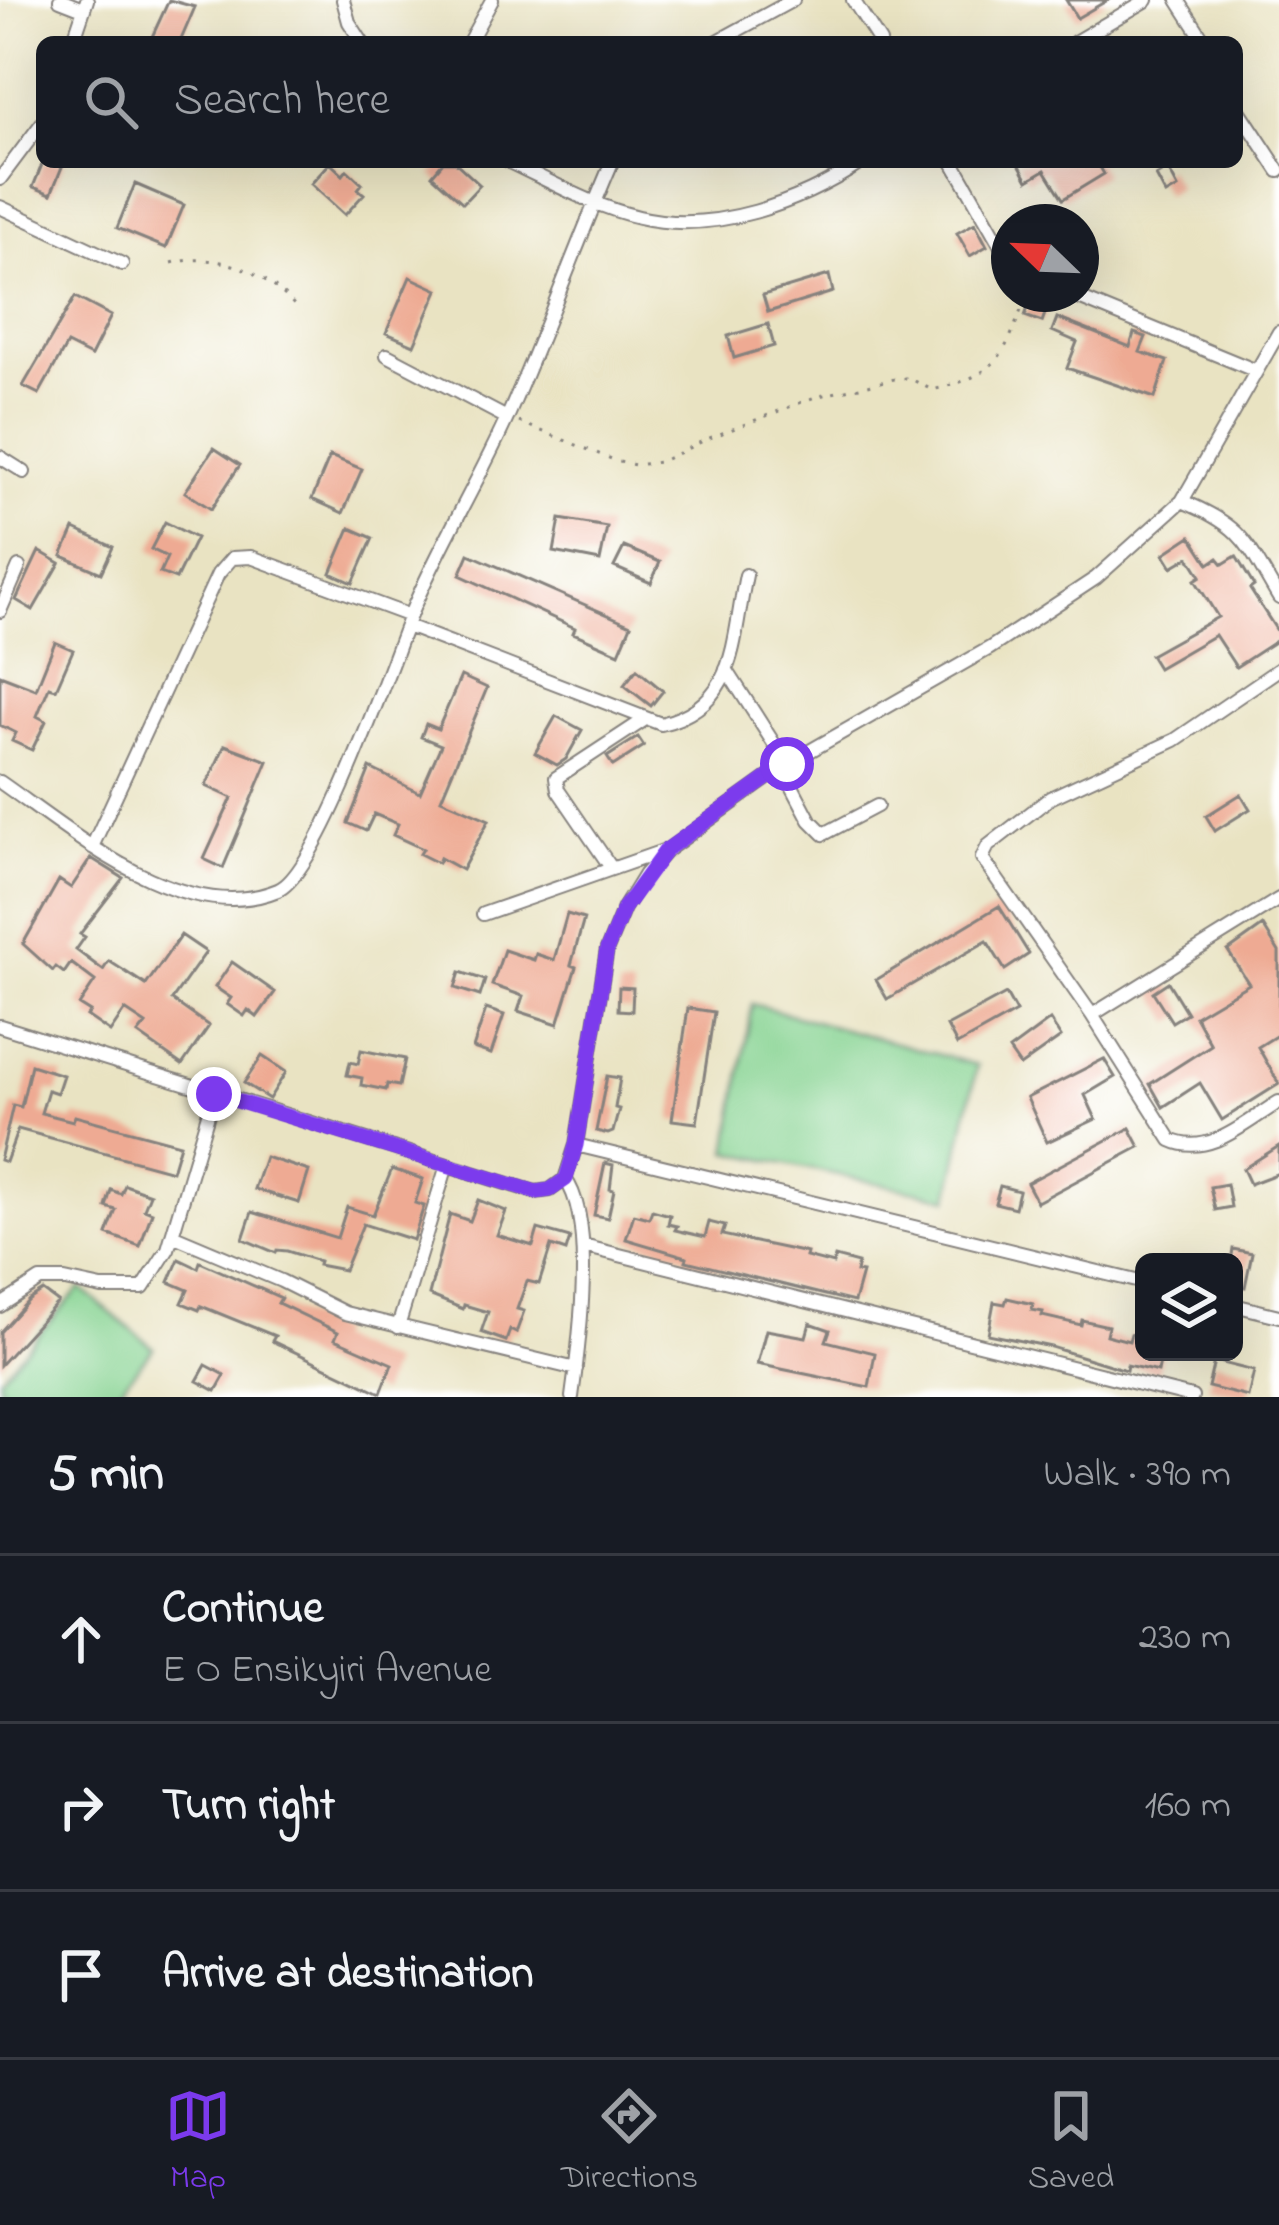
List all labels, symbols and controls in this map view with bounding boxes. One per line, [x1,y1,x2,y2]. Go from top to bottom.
search box [36,36,1243,168]
icon: search [78,69,144,135]
text: Search here [174,69,390,135]
north arrow [991,204,1099,312]
route start [760,737,814,791]
route end [187,1067,241,1121]
map controls [1135,1253,1243,1361]
button: layers [1135,1253,1243,1361]
text: 5 min [48,1438,164,1513]
text: Walk · 390 m [1044,1447,1231,1504]
text: Continue [162,1577,323,1643]
icon: ahead [48,1606,114,1672]
text: 230 m [1139,1610,1231,1667]
text: E O Ensikyiri Avenue [162,1643,492,1700]
icon: right [48,1774,114,1840]
text: Turn right [162,1774,335,1840]
text: 160 m [1145,1778,1231,1835]
icon: arrive [48,1942,114,2008]
text: Arrive at destination [162,1942,533,2008]
tab: Map [165,2083,231,2203]
tab: Directions [561,2083,698,2203]
tab: Saved [1028,2083,1114,2203]

